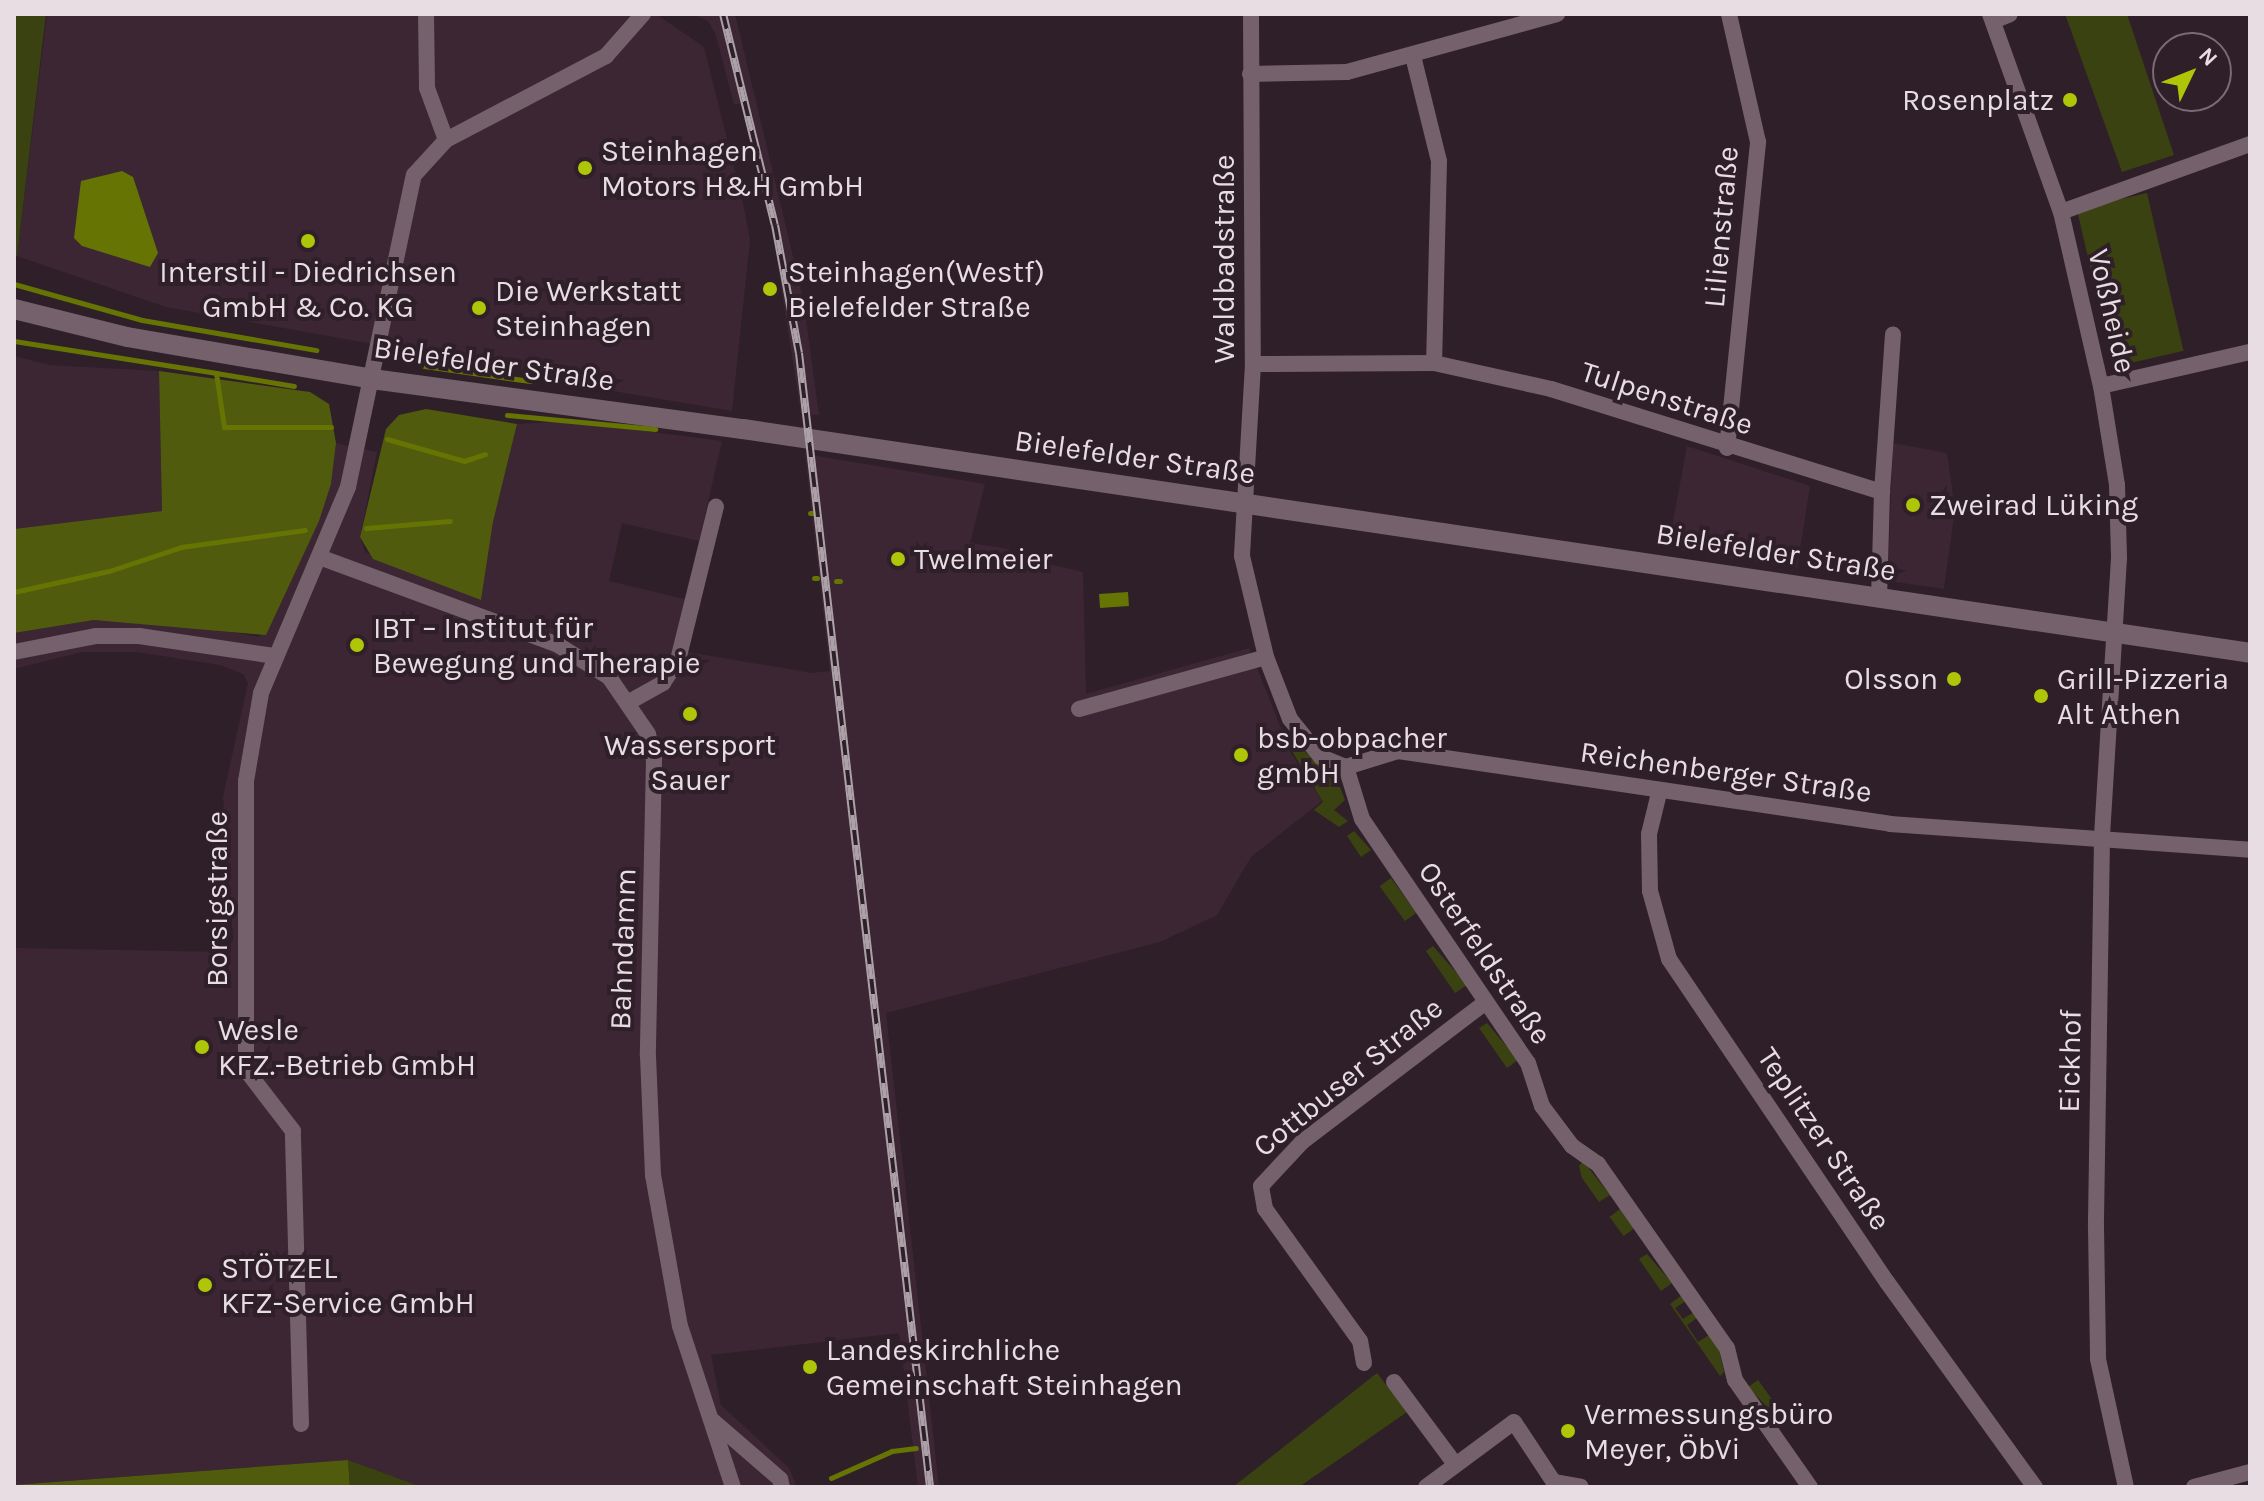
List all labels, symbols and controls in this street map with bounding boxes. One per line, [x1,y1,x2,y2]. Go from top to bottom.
north arrow [2152,32,2232,112]
text: N [2193,42,2223,72]
place label: Rosenplatz [1902,82,2054,118]
marker: Rosenplatz [2061,91,2079,109]
place label: Steinhagen Motors H&H GmbH [601,133,864,204]
street label: Lilienstraße [1696,145,1746,309]
street label: Waldbadstraße [1206,155,1242,363]
marker: Steinhagen Motors H&H GmbH [576,159,594,177]
marker: Interstil - Diedrichsen GmbH & Co. KG [299,232,317,250]
street label: Voßheide [2080,245,2144,377]
place label: Interstil - Diedrichsen GmbH & Co. KG [159,254,457,324]
place label: Steinhagen(Westf) Bielefelder Straße [788,254,1045,324]
place label: Die Werkstatt Steinhagen [495,273,681,344]
marker: Steinhagen(Westf) Bielefelder Straße [759,278,781,300]
marker: Die Werkstatt Steinhagen [470,299,488,317]
street label: Bielefelder Straße [371,329,617,399]
street label: Tulpenstraße [1576,353,1758,443]
street label: Bielefelder Straße [1012,422,1258,492]
place label: Zweirad Lüking [1929,487,2138,523]
marker: Zweirad Lüking [1904,496,1922,514]
street label: Bielefelder Straße [1653,515,1899,589]
place label: Twelmeier [914,541,1052,577]
marker: Twelmeier [889,550,907,568]
place label: IBT – Institut für Bewegung und Therapie [373,610,700,680]
marker: IBT – Institut für Bewegung und Therapie [348,636,366,654]
place label: Olsson [1844,661,1938,697]
place label: Grill-Pizzeria Alt Athen [2057,661,2229,732]
marker: Olsson [1945,670,1963,688]
marker: Grill-Pizzeria Alt Athen [2032,687,2050,705]
marker: Wassersport Sauer [681,705,699,723]
place label: bsb-obpacher gmbH [1257,720,1447,790]
place label: Wassersport Sauer [604,727,776,798]
street label: Reichenberger Straße [1578,734,1874,810]
marker: bsb-obpacher gmbH [1232,746,1250,764]
street label: Borsigstraße [199,811,235,987]
street label: Osterfeldstraße [1411,855,1559,1051]
street label: Bahndamm [602,868,644,1030]
street label: Cottbuser Straße [1246,990,1450,1164]
street label: Eickhof [2051,1009,2089,1113]
place label: Wesle KFZ.-Betrieb GmbH [218,1012,476,1082]
marker: Wesle KFZ.-Betrieb GmbH [193,1038,211,1056]
street label: Teplitzer Straße [1750,1041,1898,1237]
place label: STÖTZEL KFZ-Service GmbH [221,1250,475,1320]
marker: STÖTZEL KFZ-Service GmbH [196,1276,214,1294]
place label: Landeskirchliche Gemeinschaft Steinhagen [826,1332,1183,1402]
marker: Landeskirchliche Gemeinschaft Steinhagen [801,1358,819,1376]
place label: Vermessungsbüro Meyer, ÖbVi [1584,1396,1833,1466]
marker: Vermessungsbüro Meyer, ÖbVi [1559,1422,1577,1440]

